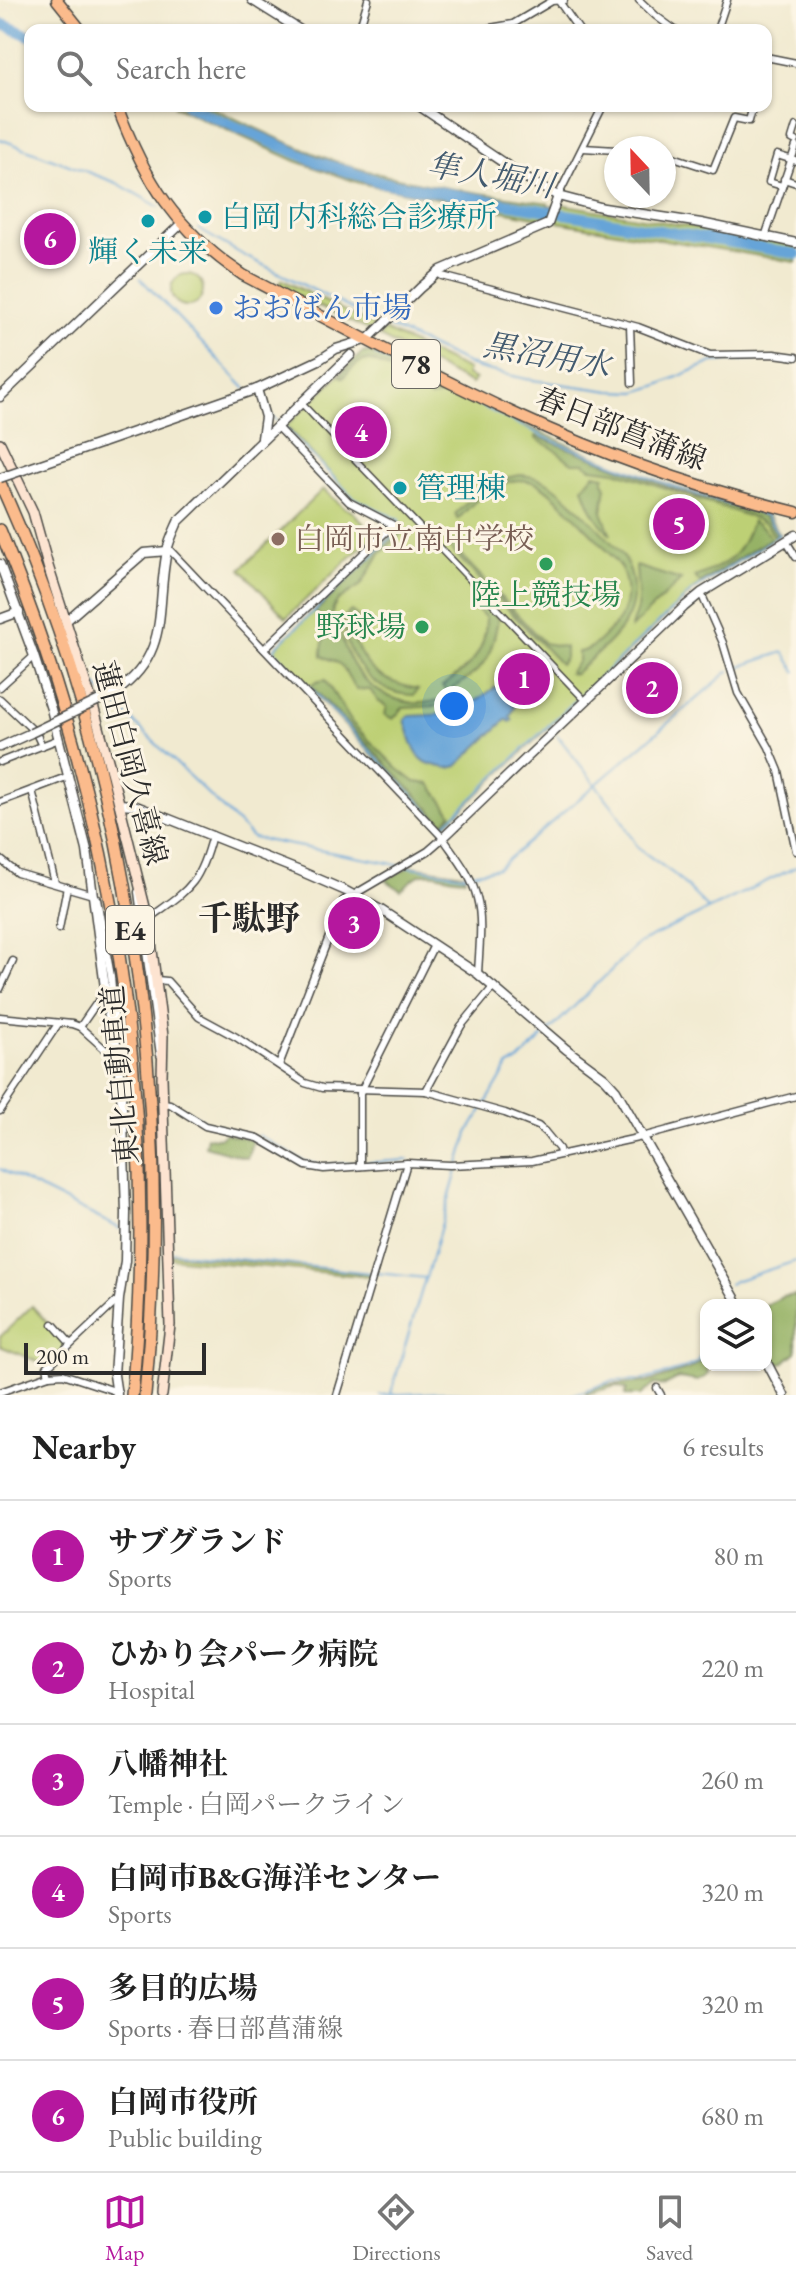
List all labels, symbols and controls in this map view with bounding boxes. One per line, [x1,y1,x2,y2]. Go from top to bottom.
search box [24,24,772,112]
icon: search [52,46,96,90]
text: Search here [116,49,246,88]
north arrow [604,136,676,208]
water label: 隼人堀川 [424,143,561,207]
place label: 白岡 内科総合診療所 [221,197,497,236]
marker: 白岡 内科総合診療所 [196,208,214,226]
pin: 6 [24,209,76,269]
marker: 輝く未来 [139,212,157,230]
place label: 輝く未来 [88,232,208,271]
place label: おおばん市場 [232,288,412,327]
marker: おおばん市場 [207,299,225,317]
water label: 黒沼用水 [480,323,617,387]
road number: 78 [392,340,440,388]
street label: 春日部菖蒲線 [530,378,712,479]
pin: 4 [335,402,387,462]
place label: 管理棟 [416,468,506,507]
marker: 管理棟 [391,479,409,497]
pin: 5 [653,494,705,554]
place label: 白岡市立南中学校 [294,519,534,558]
marker: 白岡市立南中学校 [269,530,287,548]
marker: 陸上競技場 [537,555,555,573]
place label: 陸上競技場 [471,575,621,614]
place label: 野球場 [316,607,406,646]
marker: 野球場 [413,618,431,636]
pin: 1 [498,649,550,709]
street label: 蓮田白岡久喜線 [84,656,176,869]
pin: 2 [626,658,678,718]
your location [434,686,474,726]
pin: 3 [328,893,380,953]
district label: 千駄野 [198,896,300,940]
road number: E4 [106,906,154,954]
street label: 東北自動車道 [92,984,147,1166]
map controls [700,1299,772,1371]
button: layers [700,1299,772,1371]
scale bar [24,1339,206,1375]
text: 200 m [36,1342,89,1371]
text: Nearby [32,1425,136,1469]
text: 6 results [683,1430,764,1464]
text: サブグランド [108,1522,287,1561]
text: 1 [51,1539,65,1573]
text: 80 m [714,1539,764,1573]
text: Sports [108,1561,172,1595]
text: ひかり会パーク病院 [108,1634,378,1673]
text: 2 [51,1651,65,1685]
text: 220 m [701,1651,764,1685]
text: Hospital [108,1673,195,1707]
text: 八幡神社 [108,1744,228,1783]
text: 3 [51,1763,65,1797]
text: 260 m [701,1763,764,1797]
text: Temple · 白岡パークライン [108,1787,405,1821]
text: 白岡市B&G海洋センター [108,1858,441,1897]
text: 4 [51,1875,65,1909]
text: 320 m [701,1875,764,1909]
text: Sports [108,1897,172,1931]
text: 多目的広場 [108,1968,258,2007]
text: 5 [51,1987,65,2021]
text: 320 m [701,1987,764,2021]
text: Sports · 春日部菖蒲線 [108,2011,343,2045]
text: 白岡市役所 [108,2082,258,2121]
text: 6 [51,2099,65,2133]
text: 680 m [701,2099,764,2133]
text: Public building [108,2121,262,2155]
tab: Map [103,2190,147,2267]
tab: Directions [352,2190,441,2267]
tab: Saved [646,2190,693,2267]

